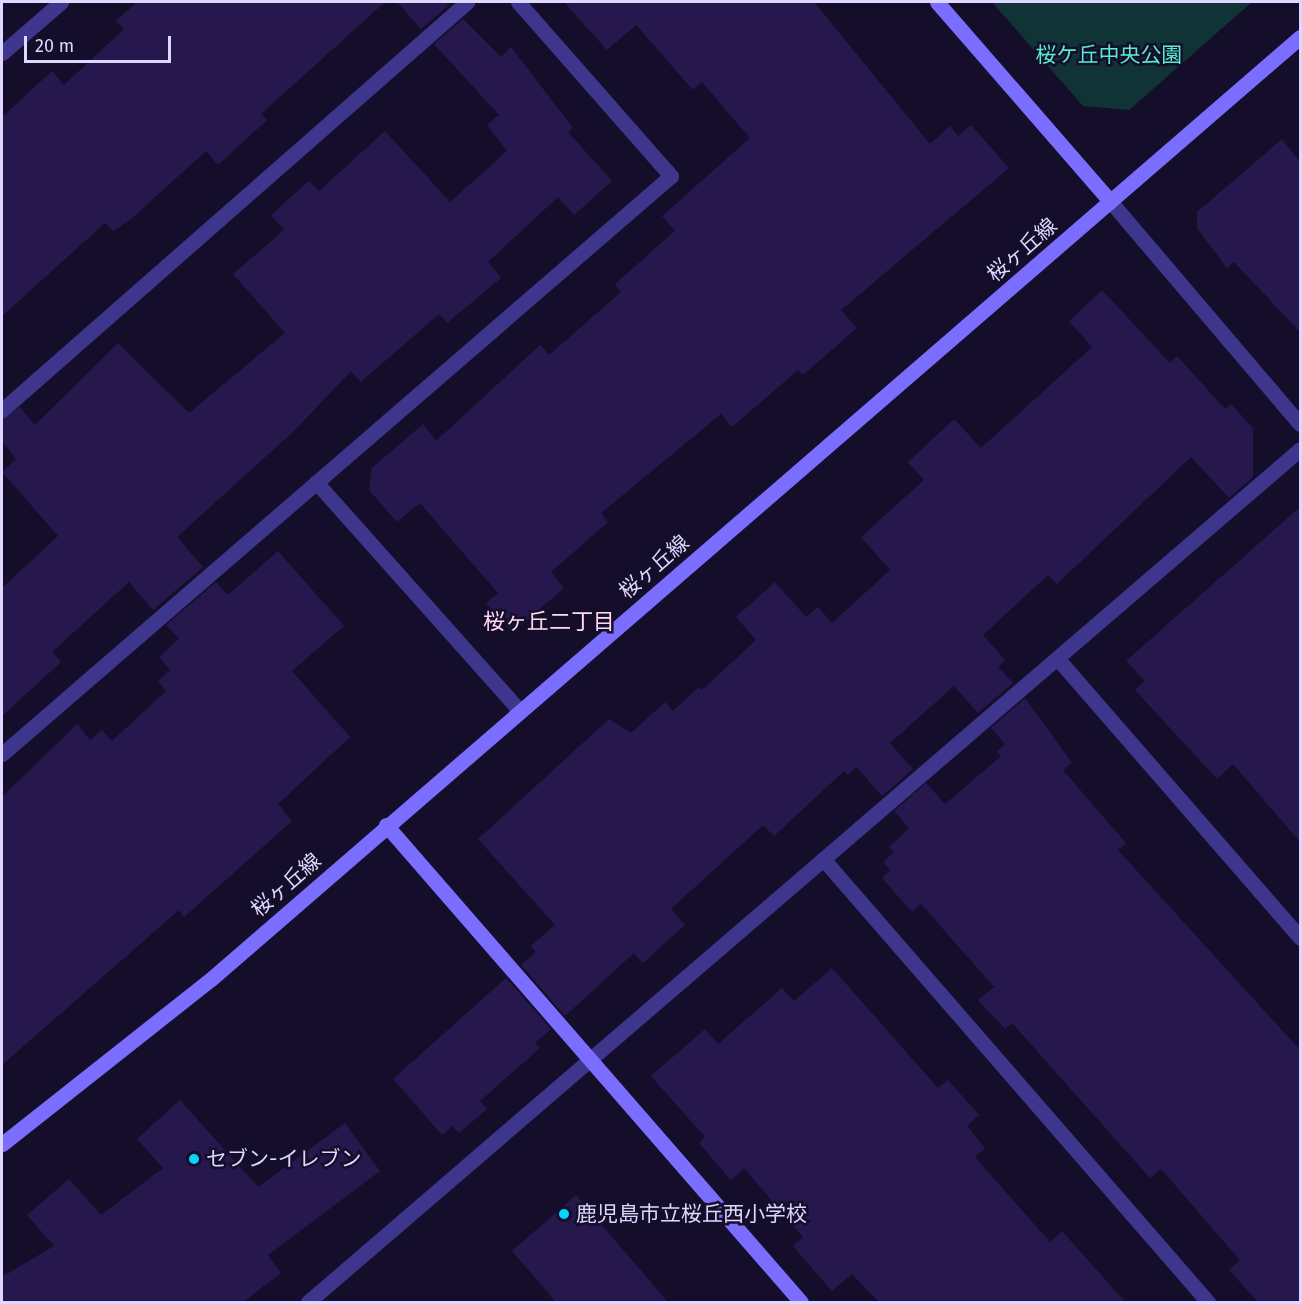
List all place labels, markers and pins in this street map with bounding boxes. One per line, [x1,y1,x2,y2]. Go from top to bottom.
place label: セブン-イレブン [206,1146,361,1172]
marker: セブン-イレブン [187,1152,201,1166]
place label: 鹿児島市立桜丘西小学校 [576,1201,807,1227]
marker: 鹿児島市立桜丘西小学校 [557,1207,571,1221]

